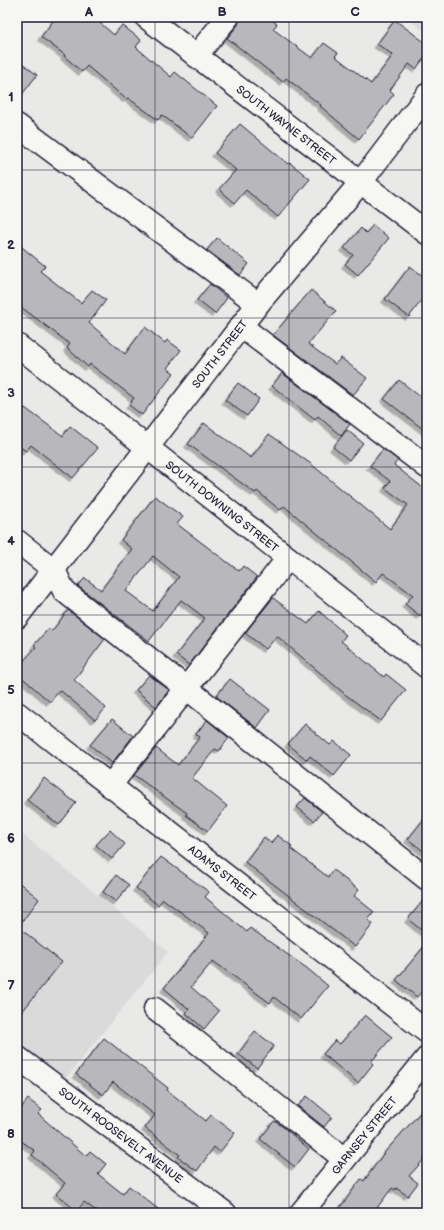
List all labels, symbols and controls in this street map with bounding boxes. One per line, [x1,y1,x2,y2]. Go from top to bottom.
text: A [84,4,93,20]
text: B [217,4,227,20]
text: C [350,4,360,20]
street label: SOUTH WAYNE STREET [234,83,339,167]
text: 1 [8,89,14,105]
text: 2 [7,237,15,253]
street label: SOUTH STREET [189,317,250,391]
text: 3 [7,385,15,401]
street label: SOUTH DOWNING STREET [163,458,282,555]
text: 4 [7,533,15,549]
text: 5 [7,682,15,698]
text: 6 [7,830,15,846]
street label: ADAMS STREET [186,842,259,903]
text: 7 [7,978,15,994]
street label: SOUTH ROOSEVELT AVENUE [56,1084,186,1186]
street label: GARNSEY STREET [329,1094,400,1177]
text: 8 [7,1126,15,1142]

